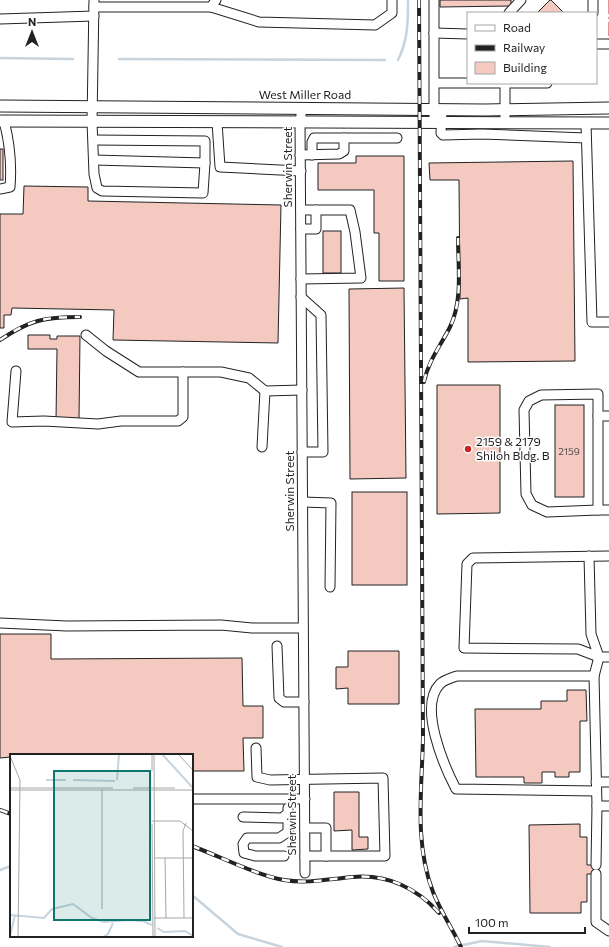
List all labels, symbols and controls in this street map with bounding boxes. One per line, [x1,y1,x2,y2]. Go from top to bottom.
north arrow [12,12,52,52]
legend [467,12,597,84]
text: N [28,15,36,28]
text: Road [503,20,531,34]
text: Railway [503,40,545,54]
text: Building [503,60,547,74]
street label: West Miller Road [259,87,351,101]
street label: Sherwin Street [280,127,294,207]
place label: 2159 & 2179 Shiloh Bldg. B [476,434,550,462]
marker: 2159 & 2179 Shiloh Bldg. B [463,444,473,454]
house number: 2159 [558,445,580,457]
street label: Sherwin Street [282,451,296,531]
inset map [10,754,193,937]
street label: Sherwin Street [284,775,298,855]
scale bar [469,909,585,935]
text: 100 m [475,915,509,929]

